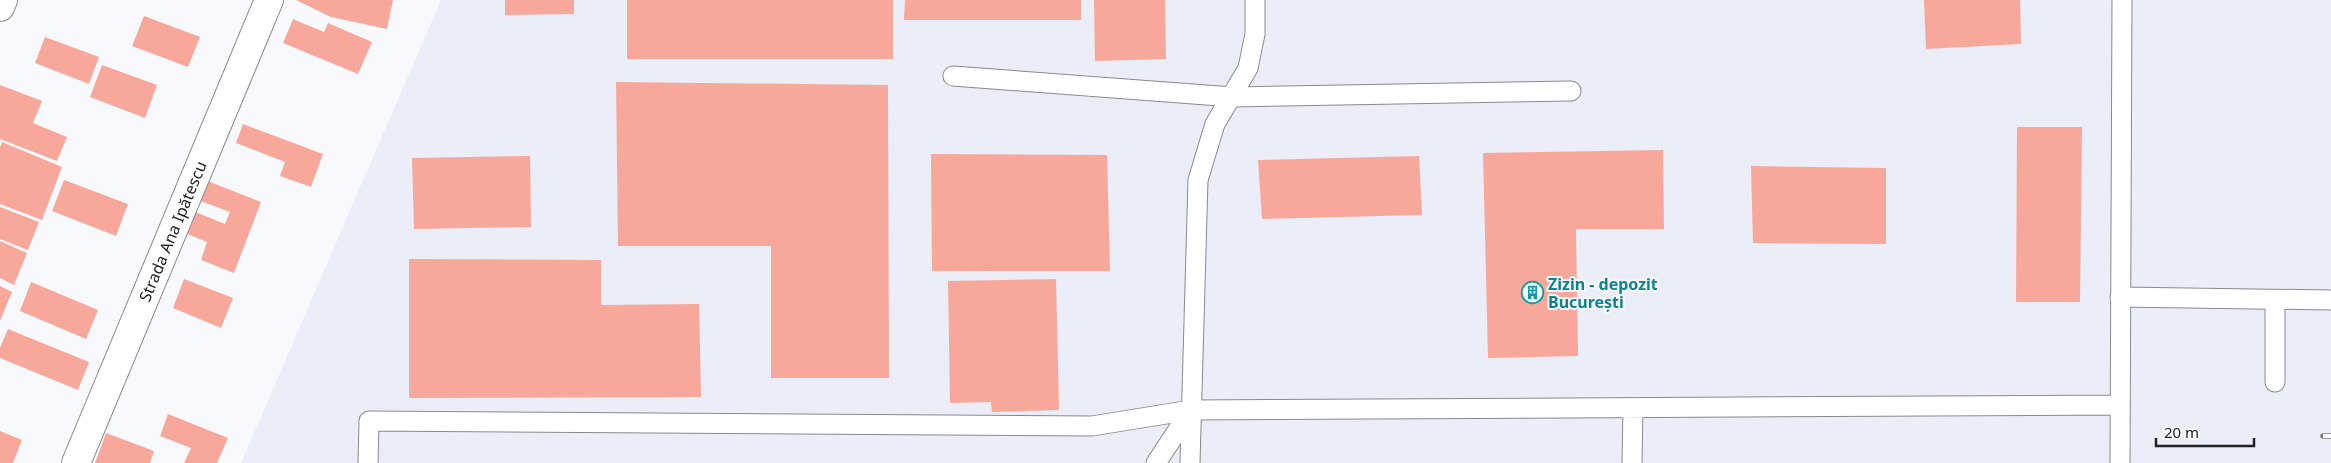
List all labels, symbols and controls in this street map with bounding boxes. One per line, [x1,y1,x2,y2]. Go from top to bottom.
street label: Strada Ana Ipătescu [133,158,212,305]
place label: Zizin - depozit București [1548,273,1658,313]
building icon: Zizin - depozit București [1520,281,1544,305]
scale bar [2156,416,2254,448]
text: 20 m [2164,422,2199,442]

